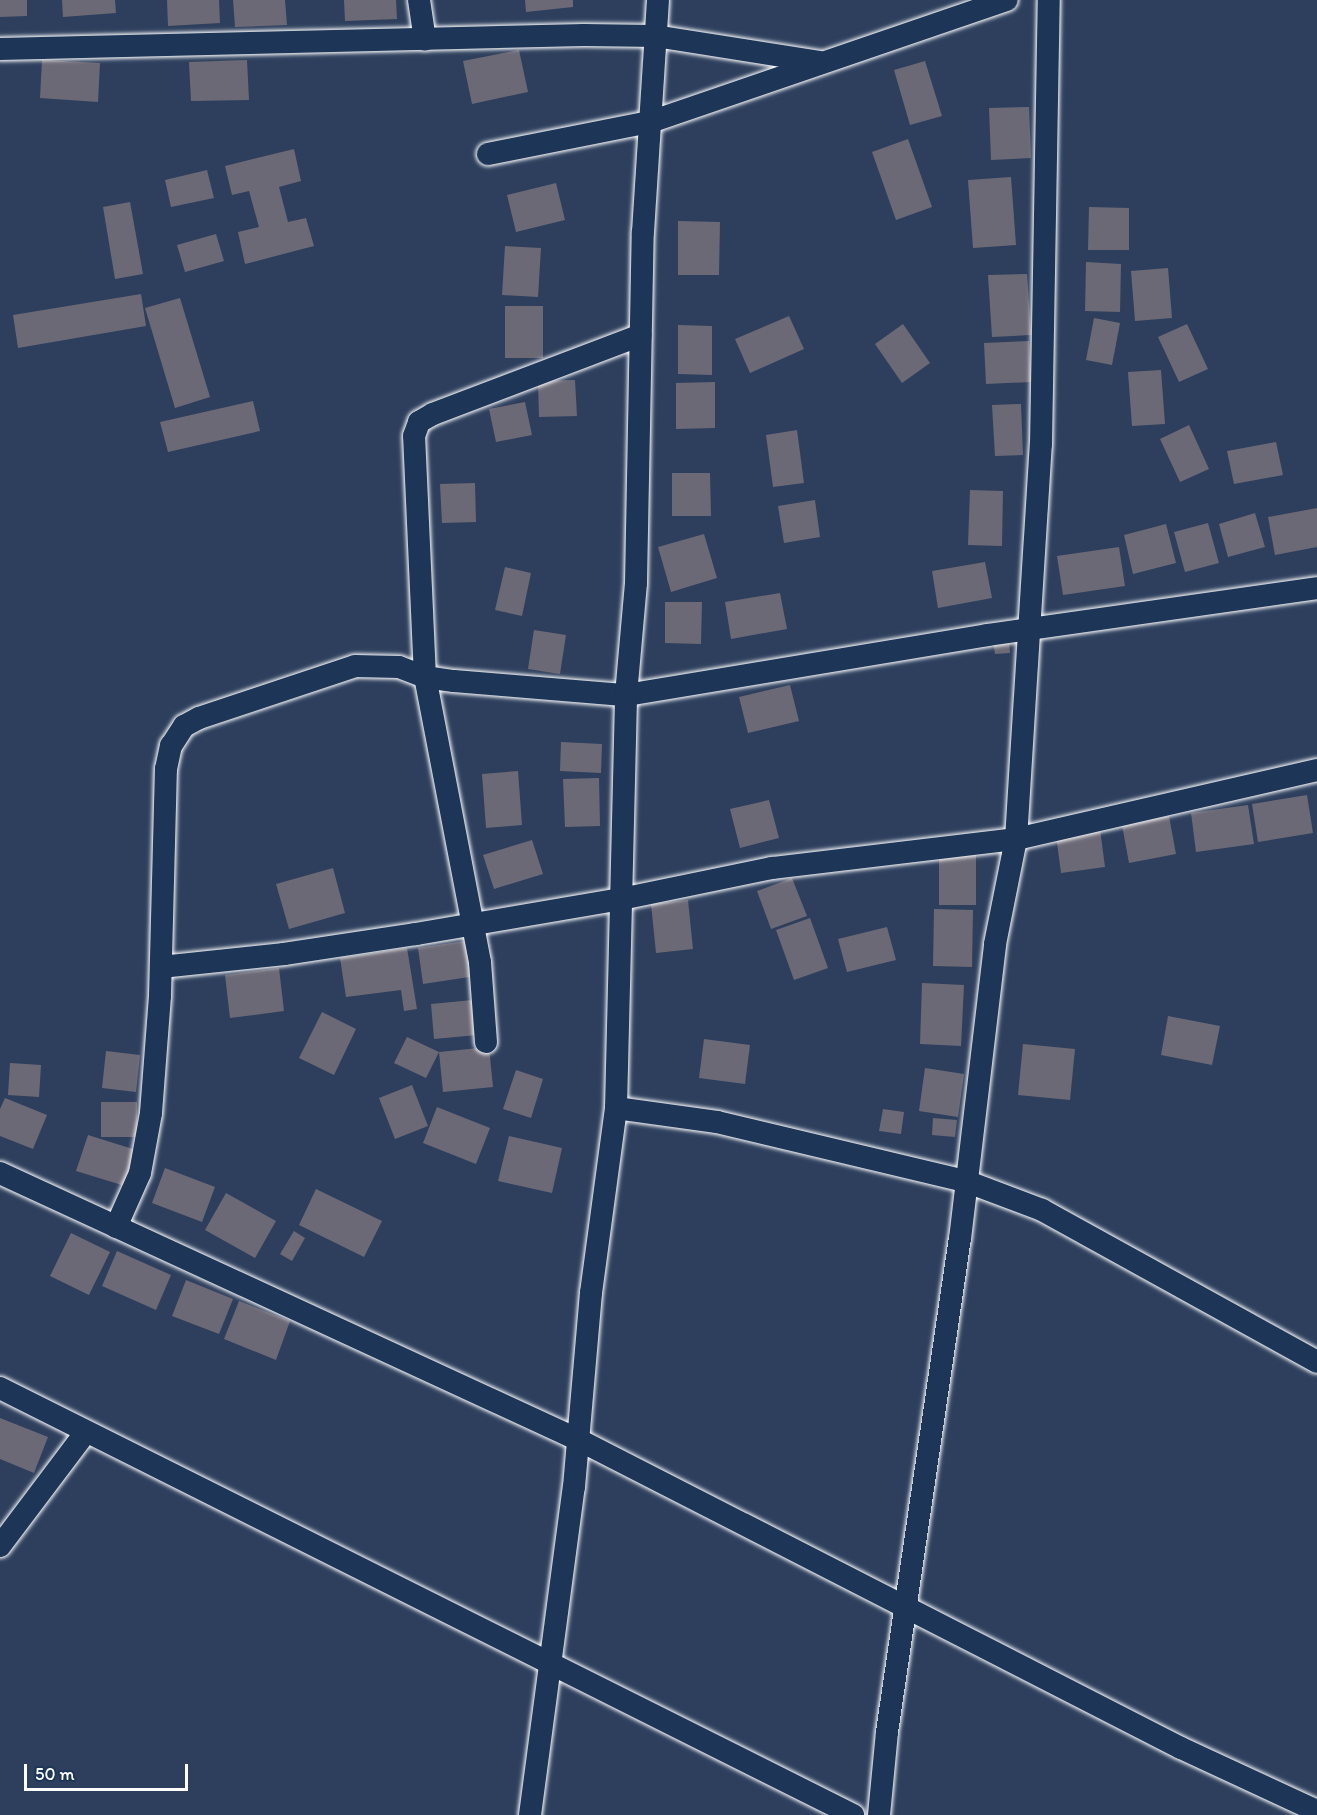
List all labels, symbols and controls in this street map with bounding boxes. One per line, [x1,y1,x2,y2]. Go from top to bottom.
scale bar [27,1752,190,1790]
text: 50 m [35,1763,75,1785]

